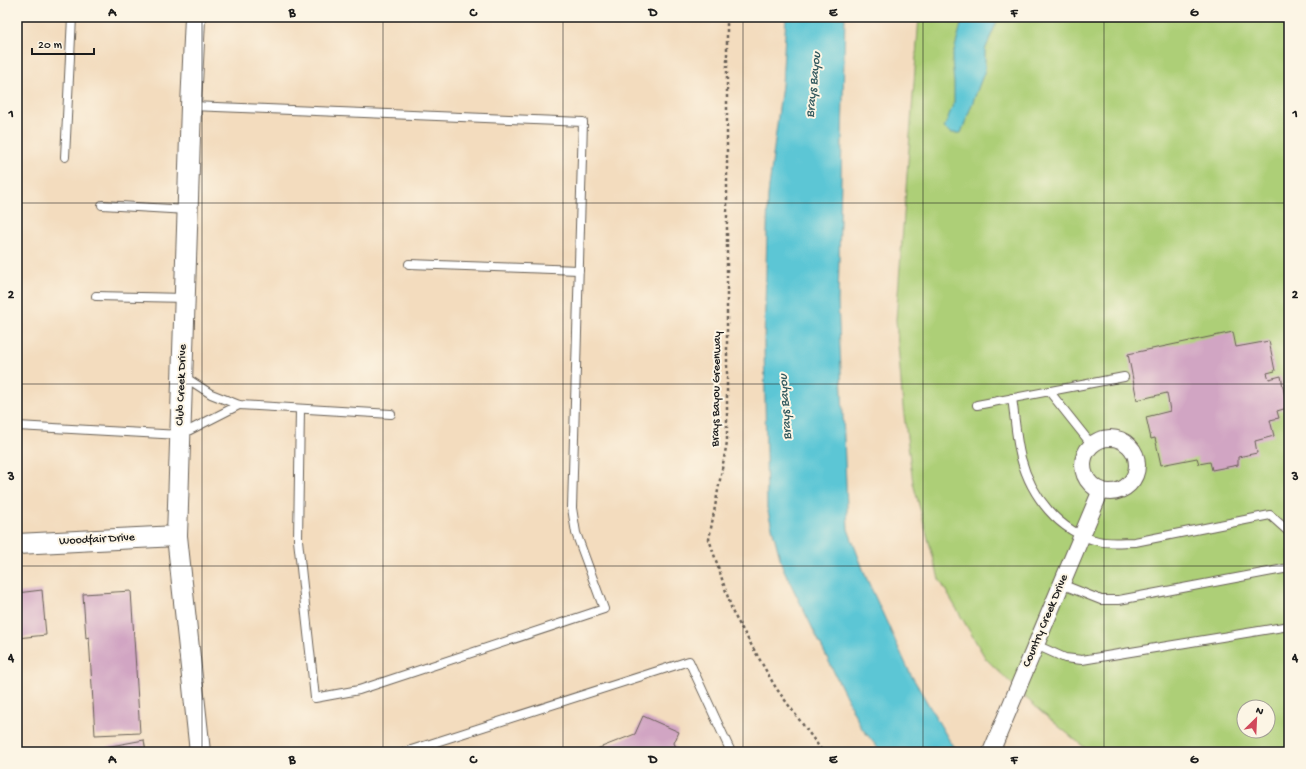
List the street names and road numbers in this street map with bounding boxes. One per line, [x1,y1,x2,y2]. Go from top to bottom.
street label: Brays Bayou Greenway [709,331,725,448]
street label: Club Creek Drive [174,343,190,426]
street label: Woodfair Drive [59,531,136,549]
street label: Country Creek Drive [1020,572,1072,670]

